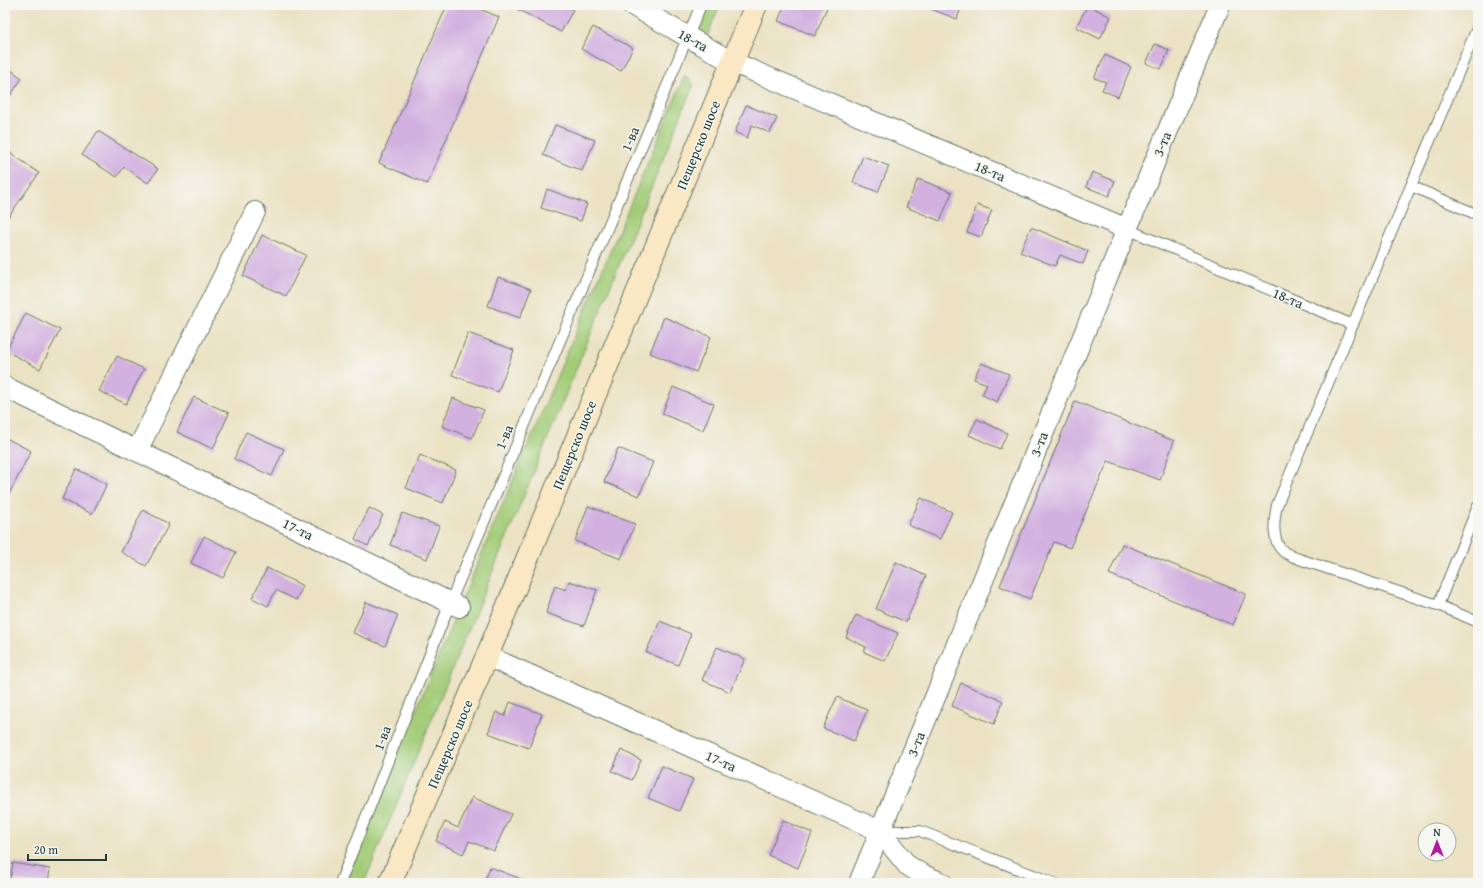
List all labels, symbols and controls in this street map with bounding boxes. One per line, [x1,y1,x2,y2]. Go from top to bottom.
street label: 18-та [674,24,712,57]
street label: Пещерско шосе [671,97,725,193]
street label: 1-ва [616,123,644,154]
street label: 3-та [1148,128,1176,159]
street label: 18-та [971,156,1009,187]
street label: 18-та [1269,283,1307,314]
street label: Пещерско шосе [547,397,601,493]
street label: 1-ва [490,421,518,452]
street label: 3-та [1025,428,1053,459]
street label: 17-та [279,513,317,545]
street label: Пещерско шосе [422,696,478,792]
street label: 1-ва [368,722,396,753]
street label: 3-та [902,728,930,759]
street label: 17-та [702,745,740,777]
north arrow [1417,822,1457,862]
text: N [1433,824,1441,840]
scale bar [28,836,106,862]
text: 20 m [34,841,58,858]

